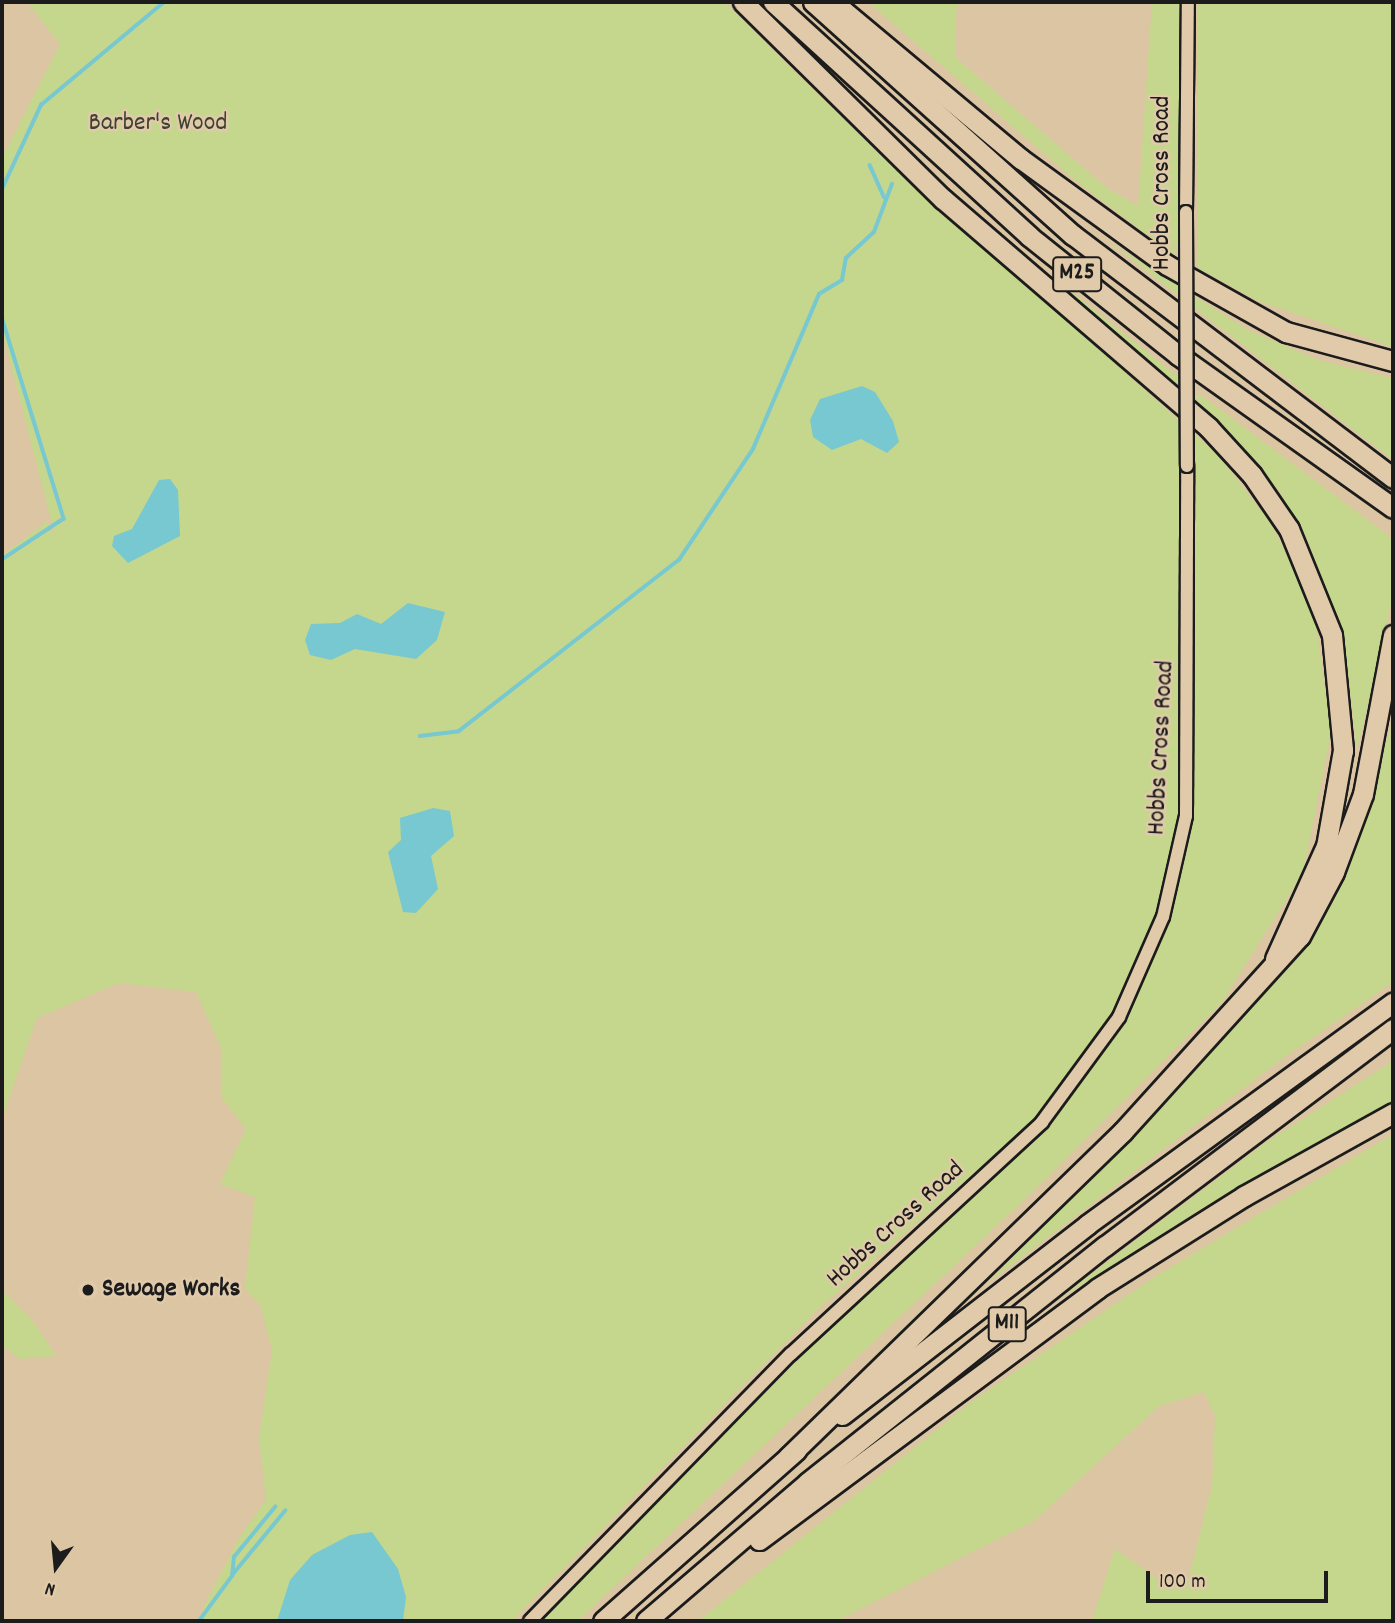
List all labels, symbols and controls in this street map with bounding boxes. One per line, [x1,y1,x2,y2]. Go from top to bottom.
street label: Hobbs Cross Road [1147,96,1179,270]
park label: Barber's Wood [89,108,227,140]
road number: M25 [1051,254,1103,295]
street label: Hobbs Cross Road [1142,660,1182,836]
street label: Hobbs Cross Road [821,1155,971,1295]
place label: Sewage Works [102,1274,240,1306]
marker: Sewage Works [80,1282,96,1298]
road number: M11 [986,1304,1028,1344]
north arrow [21,1532,91,1602]
scale bar [1150,1556,1332,1600]
text: 100 m [1159,1568,1206,1598]
text: N [42,1574,58,1602]

